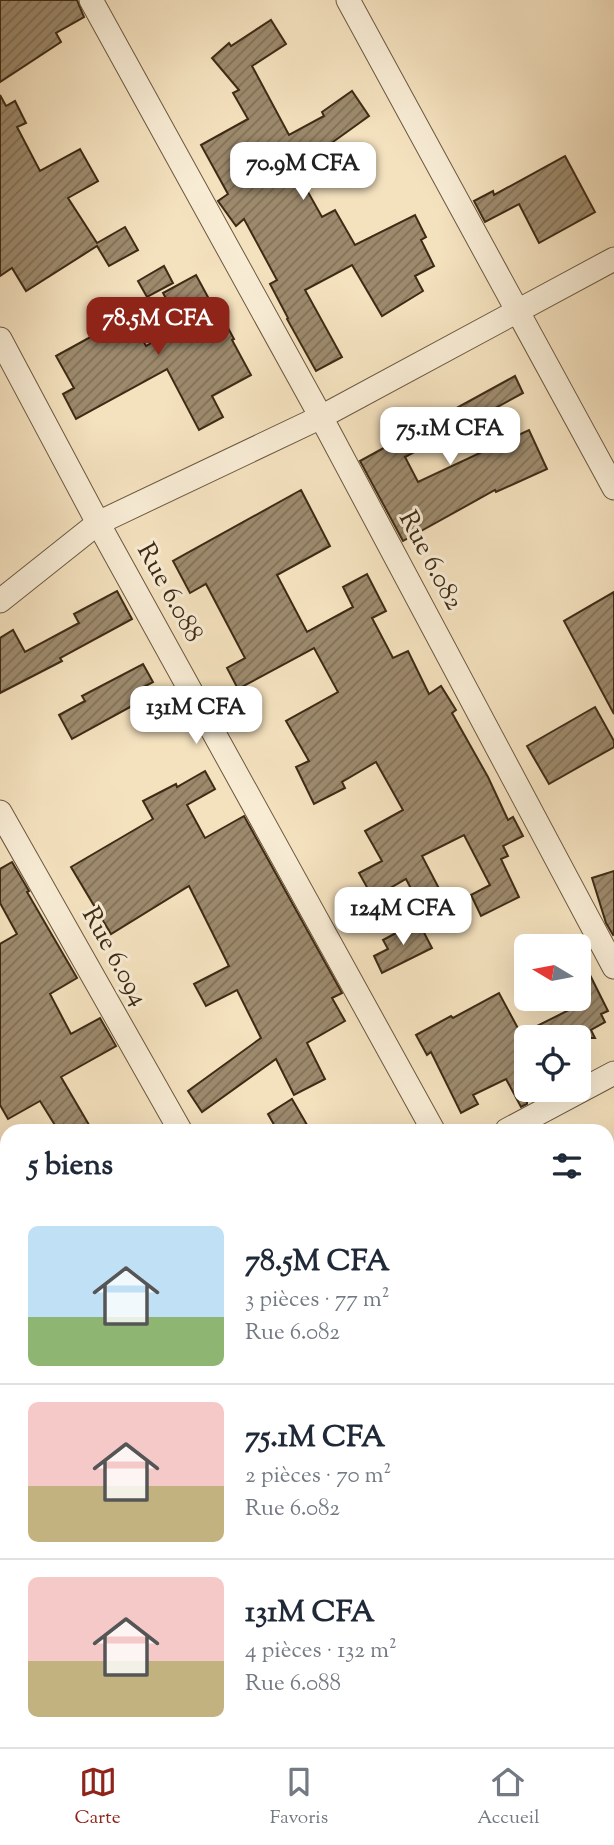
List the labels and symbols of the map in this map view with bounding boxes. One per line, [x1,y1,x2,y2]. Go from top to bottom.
pin: 70.9M CFA [223,142,383,202]
pin: 78.5M CFA [78,298,238,357]
pin: 75.1M CFA [370,407,530,467]
street label: Rue 6.082 [388,505,472,617]
street label: Rue 6.088 [126,537,212,649]
pin: 131M CFA [124,686,268,746]
pin: 124M CFA [331,888,475,947]
street label: Rue 6.094 [72,901,156,1013]
north arrow [514,934,592,1012]

